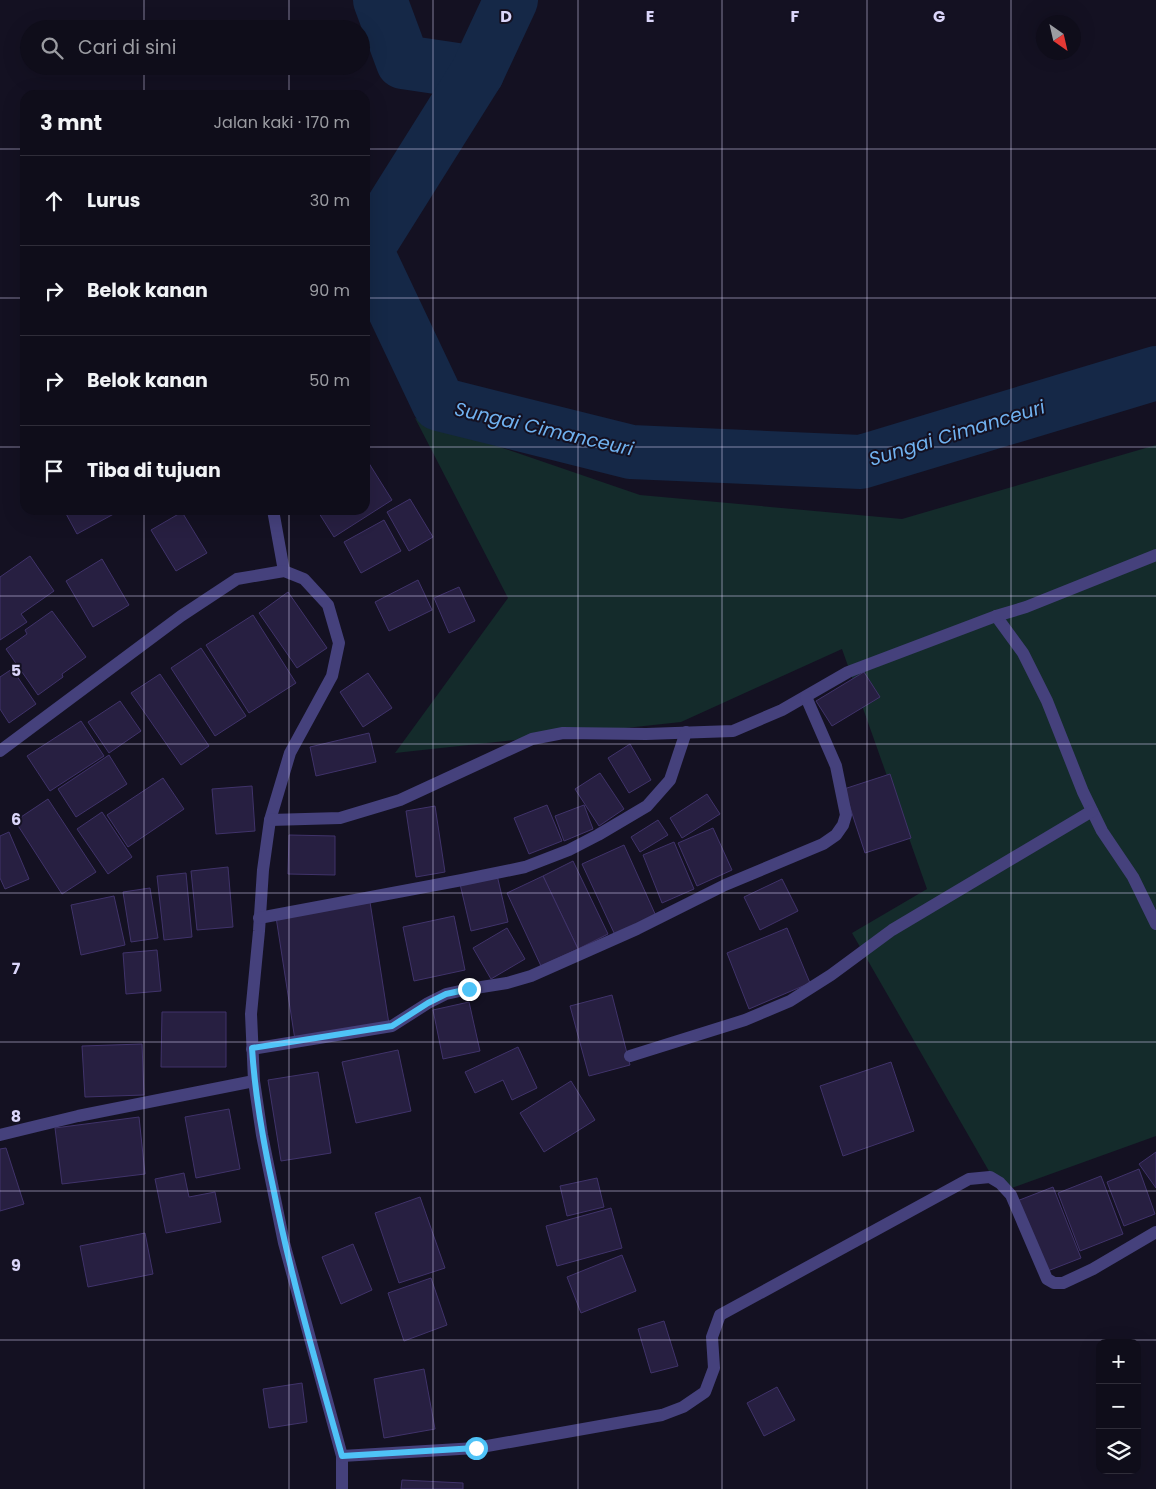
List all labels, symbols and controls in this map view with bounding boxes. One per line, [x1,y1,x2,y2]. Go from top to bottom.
text: D [500,5,512,28]
text: E [646,5,654,28]
text: F [791,5,800,28]
text: G [933,5,945,28]
north arrow [1036,15,1081,60]
search box [20,20,370,75]
icon: search [38,34,66,62]
text: Cari di sini [78,34,176,61]
text: 3 mnt [40,108,102,137]
text: Jalan kaki · 170 m [214,111,350,134]
icon: ahead [40,187,68,215]
text: Lurus [87,187,140,214]
text: 30 m [310,189,350,212]
icon: right [40,277,68,305]
text: Belok kanan [87,277,208,304]
text: 90 m [309,279,350,302]
icon: right [40,367,68,395]
text: Belok kanan [87,367,208,394]
text: 50 m [309,369,350,392]
water label: Sungai Cimanceuri [866,393,1049,473]
water label: Sungai Cimanceuri [452,395,636,463]
icon: arrive [40,457,68,485]
text: Tiba di tujuan [87,457,221,484]
text: 5 [11,659,21,682]
text: 6 [11,808,21,831]
text: 7 [12,957,21,980]
route end [458,978,481,1001]
text: 8 [11,1105,21,1128]
text: 9 [11,1254,21,1277]
map controls [1096,1339,1141,1474]
button: + [1096,1339,1141,1384]
button: − [1096,1384,1141,1429]
button: layers [1096,1429,1141,1474]
route start [465,1437,488,1460]

